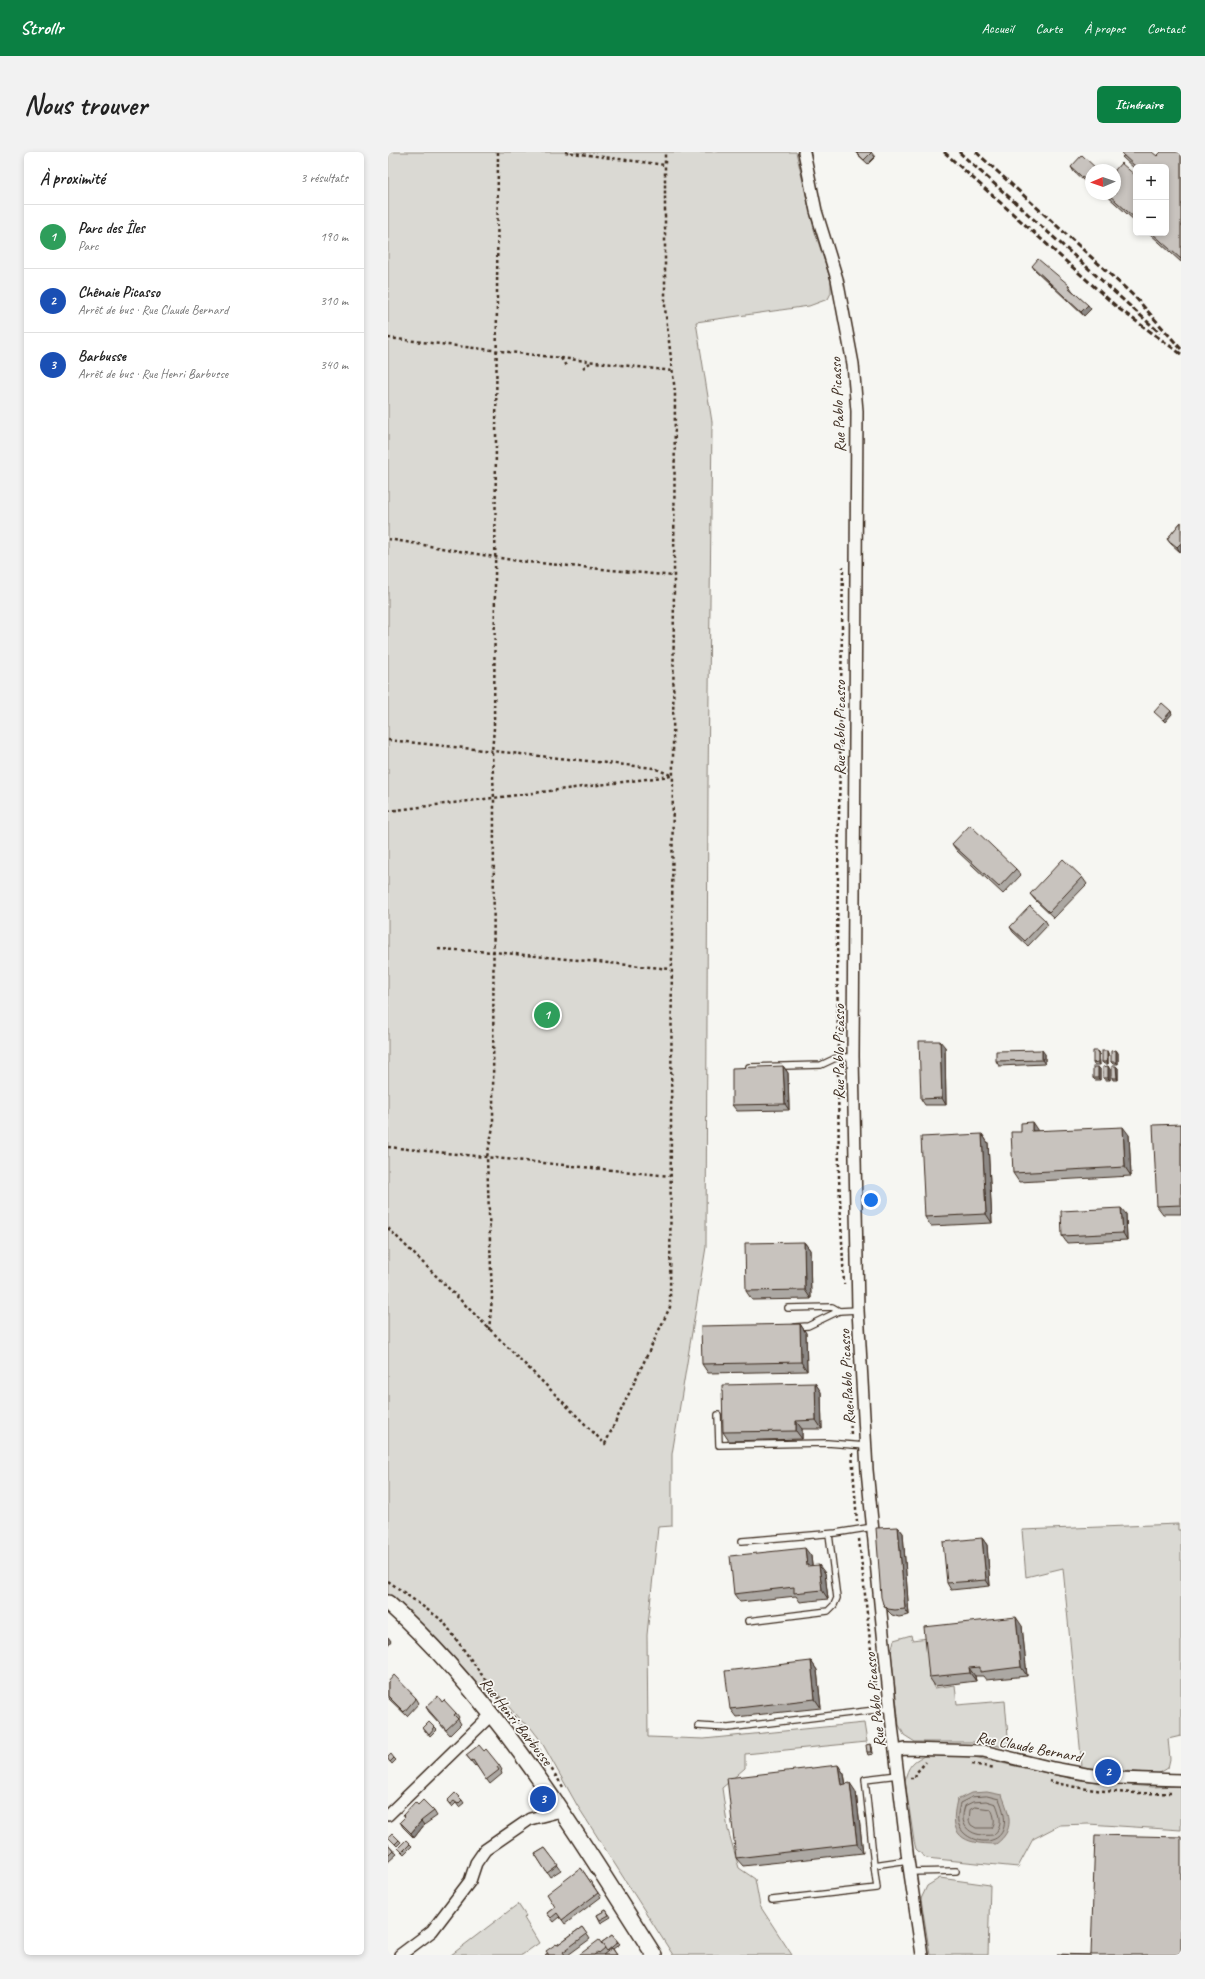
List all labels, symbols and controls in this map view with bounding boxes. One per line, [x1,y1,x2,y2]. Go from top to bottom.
text: Strollr [20,16,63,40]
text: Accueil [982,20,1013,37]
text: Carte [1035,20,1062,37]
text: À propos [1084,20,1125,37]
text: Contact [1147,20,1185,37]
button: Itinéraire [1097,86,1181,123]
text: Nous trouver [24,87,147,122]
north arrow [1085,164,1121,200]
map controls [1133,164,1169,236]
button: + [1133,164,1169,200]
text: À proximité [40,168,105,189]
text: 3 résultats [300,170,348,186]
button: − [1133,200,1169,236]
text: Parc des Îles [78,219,144,238]
text: 1 [50,229,56,245]
text: 190 m [320,229,348,245]
text: Parc [78,238,98,254]
text: Chênaie Picasso [78,283,160,302]
text: 2 [50,293,56,309]
text: 310 m [320,293,348,309]
text: Arrêt de bus · Rue Claude Bernard [78,302,228,318]
text: Barbusse [78,347,126,366]
street label: Rue Pablo Picasso [825,356,850,453]
text: 3 [50,357,56,373]
text: 340 m [320,357,348,373]
text: Arrêt de bus · Rue Henri Barbusse [78,366,228,382]
street label: Rue Pablo Picasso [830,679,850,776]
pin: 1 [534,1000,560,1030]
street label: Rue Pablo Picasso [829,1003,849,1100]
your location [861,1190,881,1210]
street label: Rue Pablo Picasso [834,1328,859,1425]
street label: Rue Pablo Picasso [860,1650,890,1748]
street label: Rue Henri Barbusse [476,1673,558,1771]
street label: Rue Claude Bernard [974,1727,1086,1768]
pin: 2 [1095,1757,1121,1787]
pin: 3 [530,1784,556,1814]

